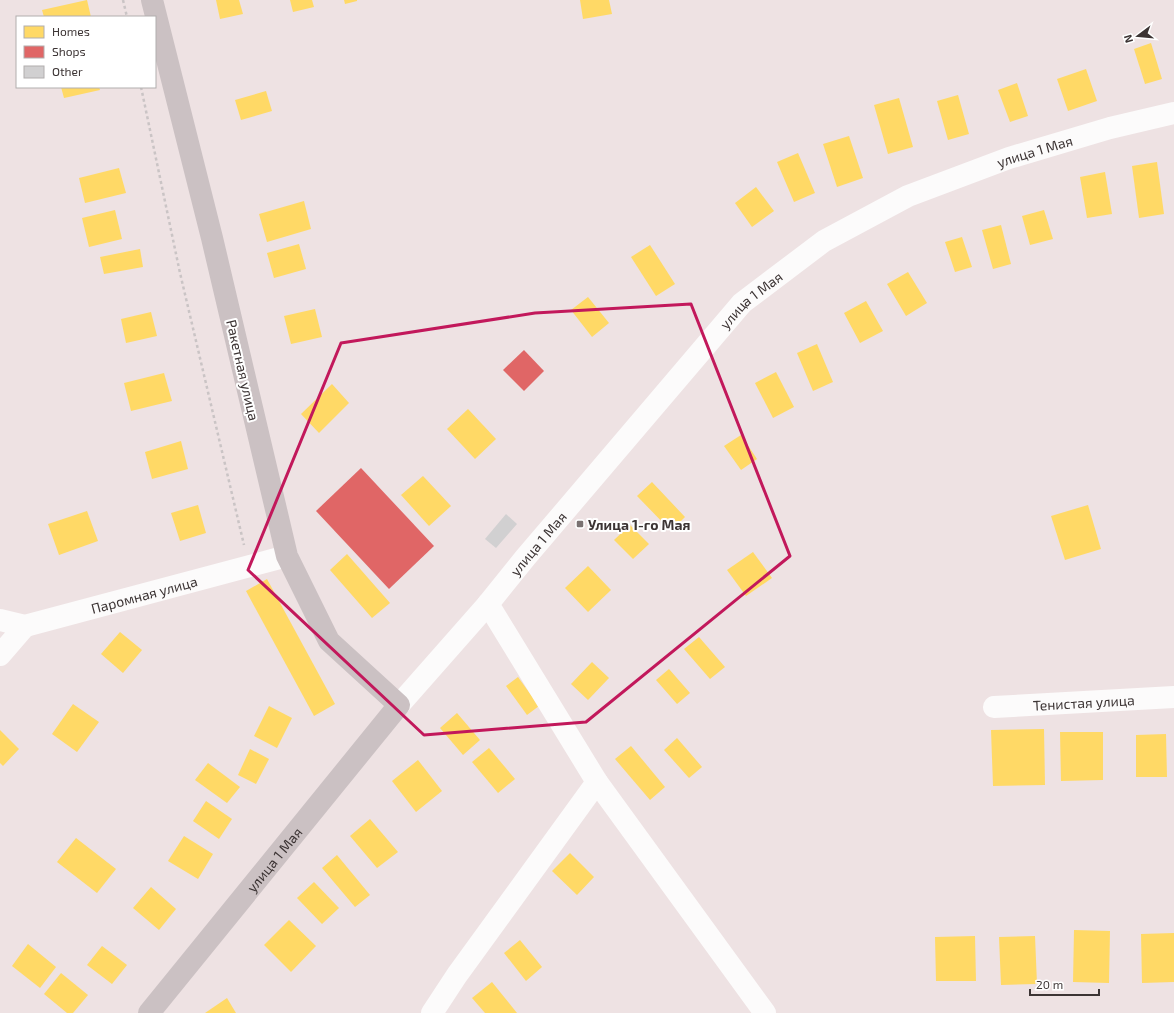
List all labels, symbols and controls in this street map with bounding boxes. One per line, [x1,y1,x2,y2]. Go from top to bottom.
legend [16,16,156,88]
north arrow [1118,16,1158,56]
text: Homes [52,24,90,38]
text: N [1121,33,1135,45]
text: Shops [52,44,86,58]
text: Other [52,64,83,78]
street label: улица 1 Мая [994,131,1075,170]
street label: улица 1 Мая [716,267,785,332]
street label: Ракетная улица [223,318,263,422]
street label: улица 1 Мая [506,508,569,579]
place label: Улица 1-го Мая [588,516,691,533]
marker: Улица 1-го Мая [575,519,585,529]
street label: Паромная улица [89,572,199,617]
street label: Тенистая улица [1033,691,1135,713]
street label: улица 1 Мая [242,823,305,895]
scale bar [1030,971,1099,997]
text: 20 m [1036,977,1063,991]

